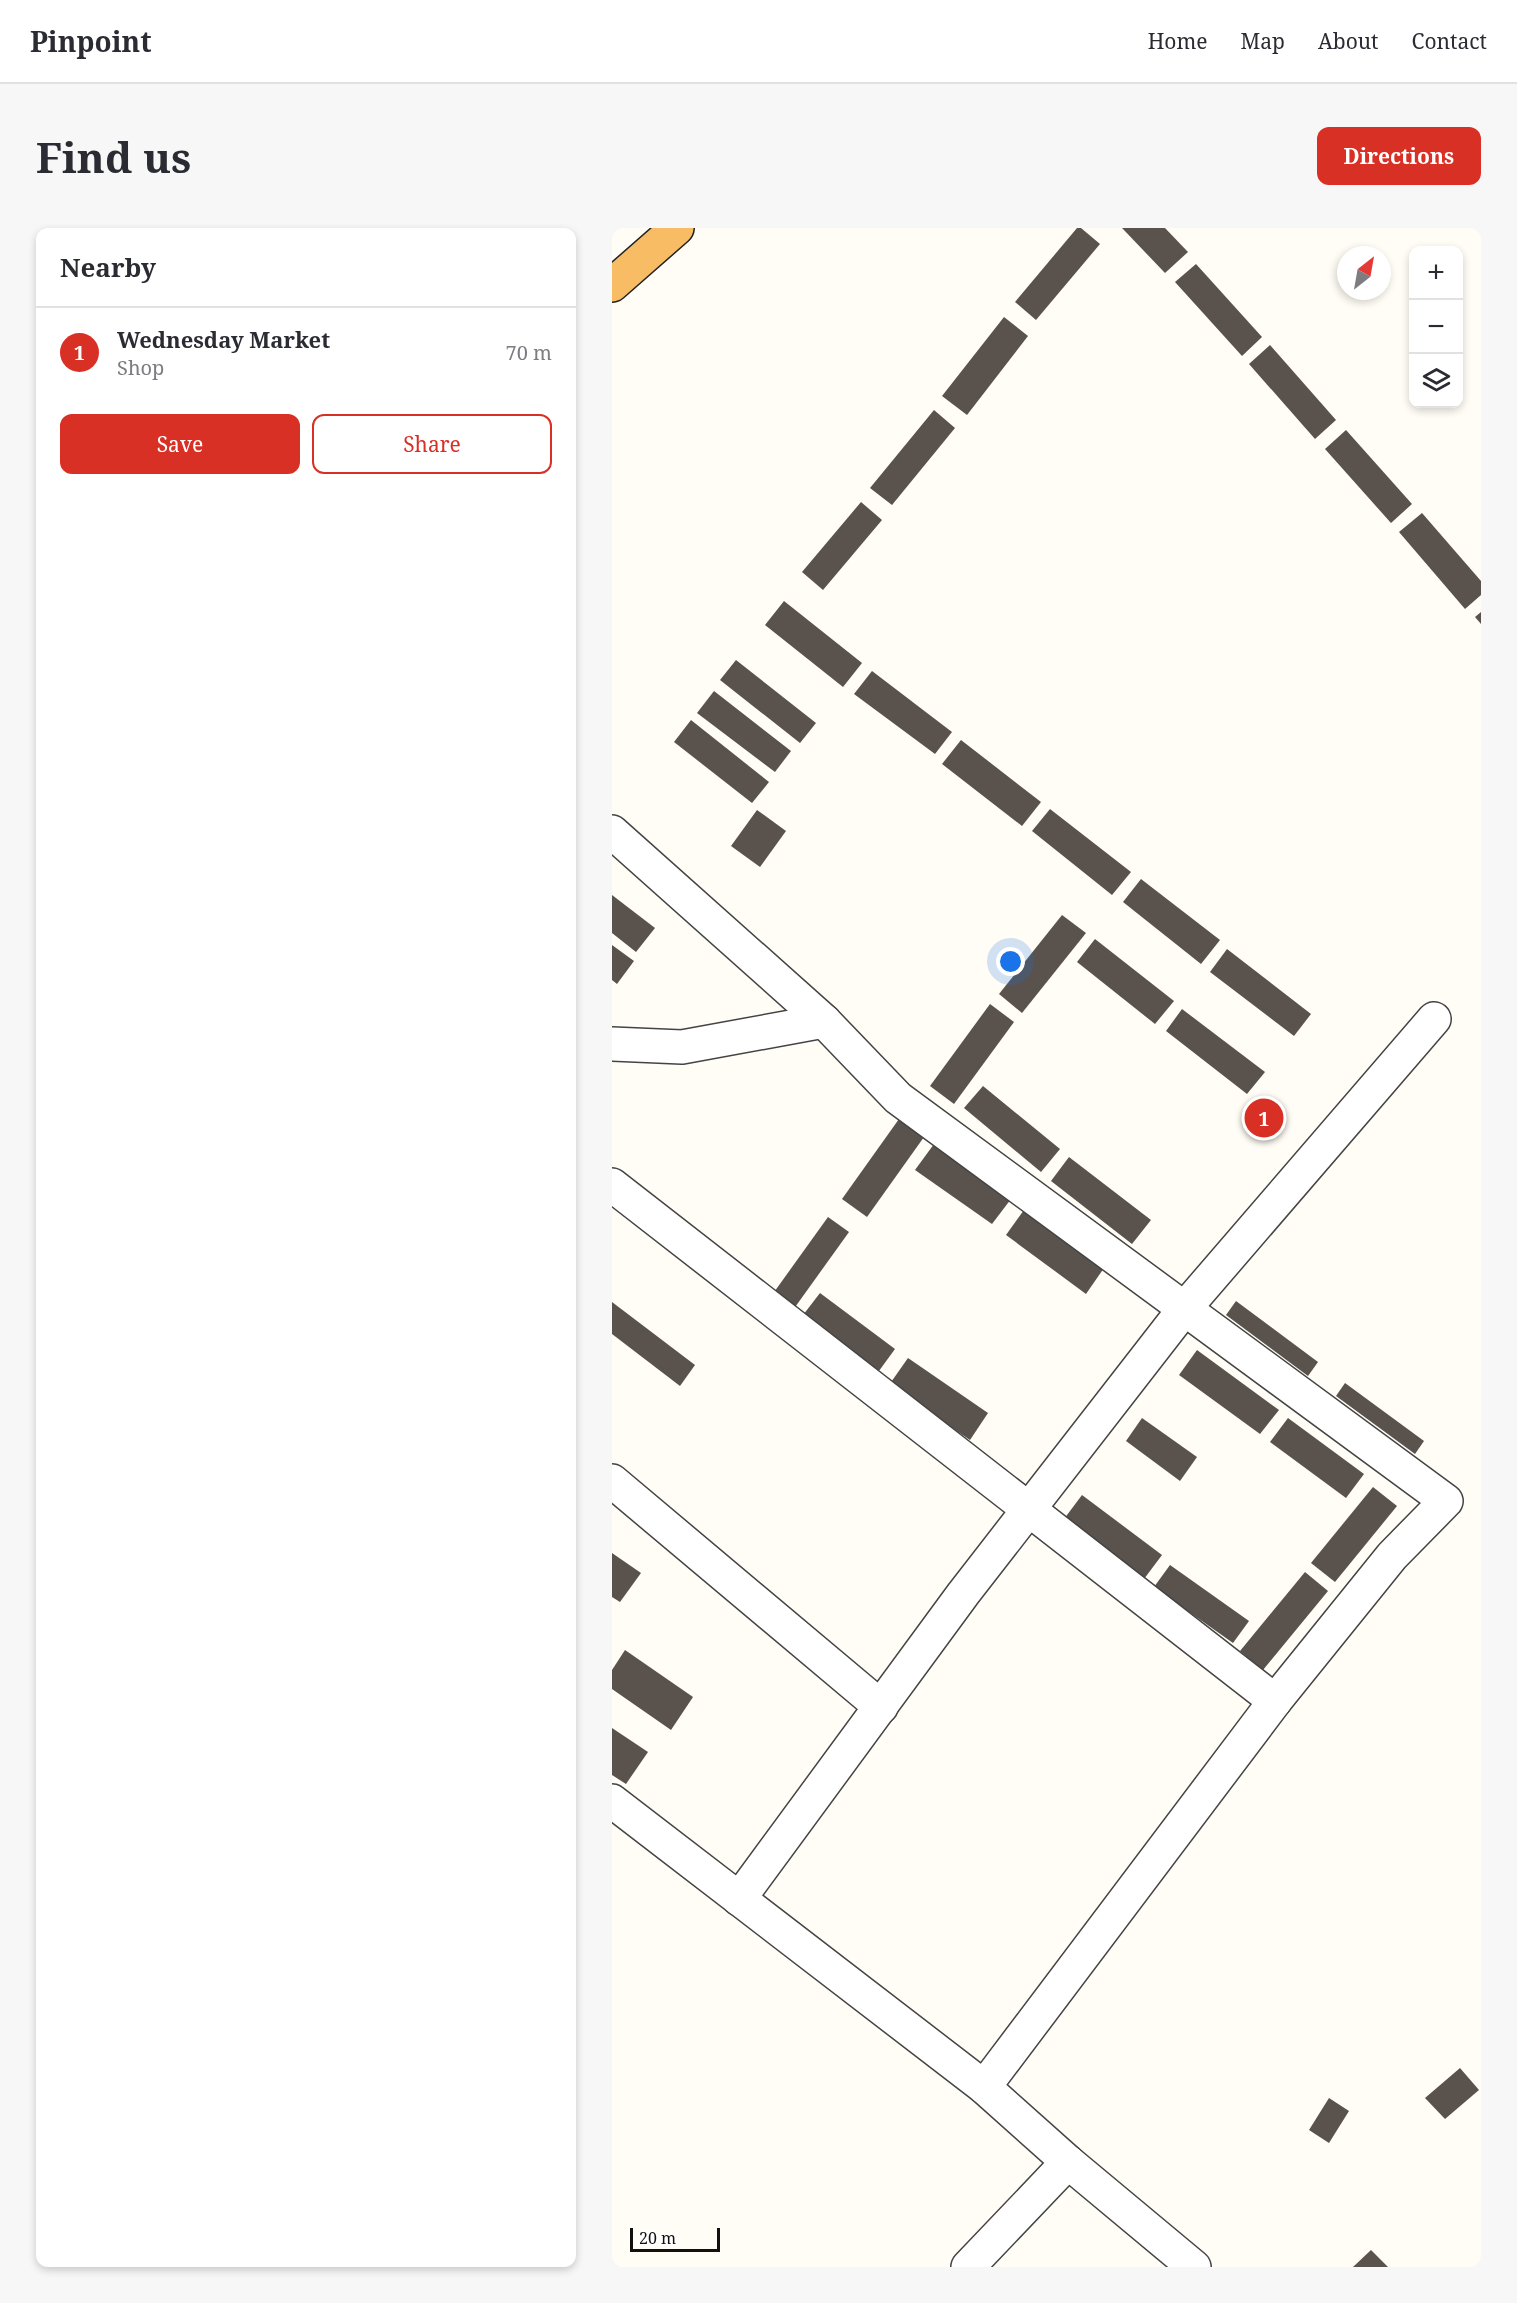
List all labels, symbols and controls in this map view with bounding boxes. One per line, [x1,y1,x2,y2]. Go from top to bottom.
text: Pinpoint [30,22,152,60]
text: Home [1148,27,1208,55]
text: Map [1241,27,1285,55]
text: About [1318,27,1379,55]
text: Contact [1412,27,1487,55]
button: Directions [1317,127,1481,185]
text: Find us [36,128,191,185]
north arrow [1337,246,1391,300]
map controls [1409,246,1463,408]
button: + [1409,246,1463,300]
text: Nearby [60,249,156,285]
button: − [1409,300,1463,354]
text: Wednesday Market [117,324,330,354]
text: 1 [74,339,85,366]
text: 70 m [506,339,552,366]
text: Shop [117,354,164,381]
button: layers [1409,354,1463,408]
button: Save [60,414,300,474]
button: Share [312,414,552,474]
your location [996,947,1025,976]
pin: 1 [1244,1096,1284,1140]
scale bar [630,2225,720,2252]
text: 20 m [639,2227,676,2249]

